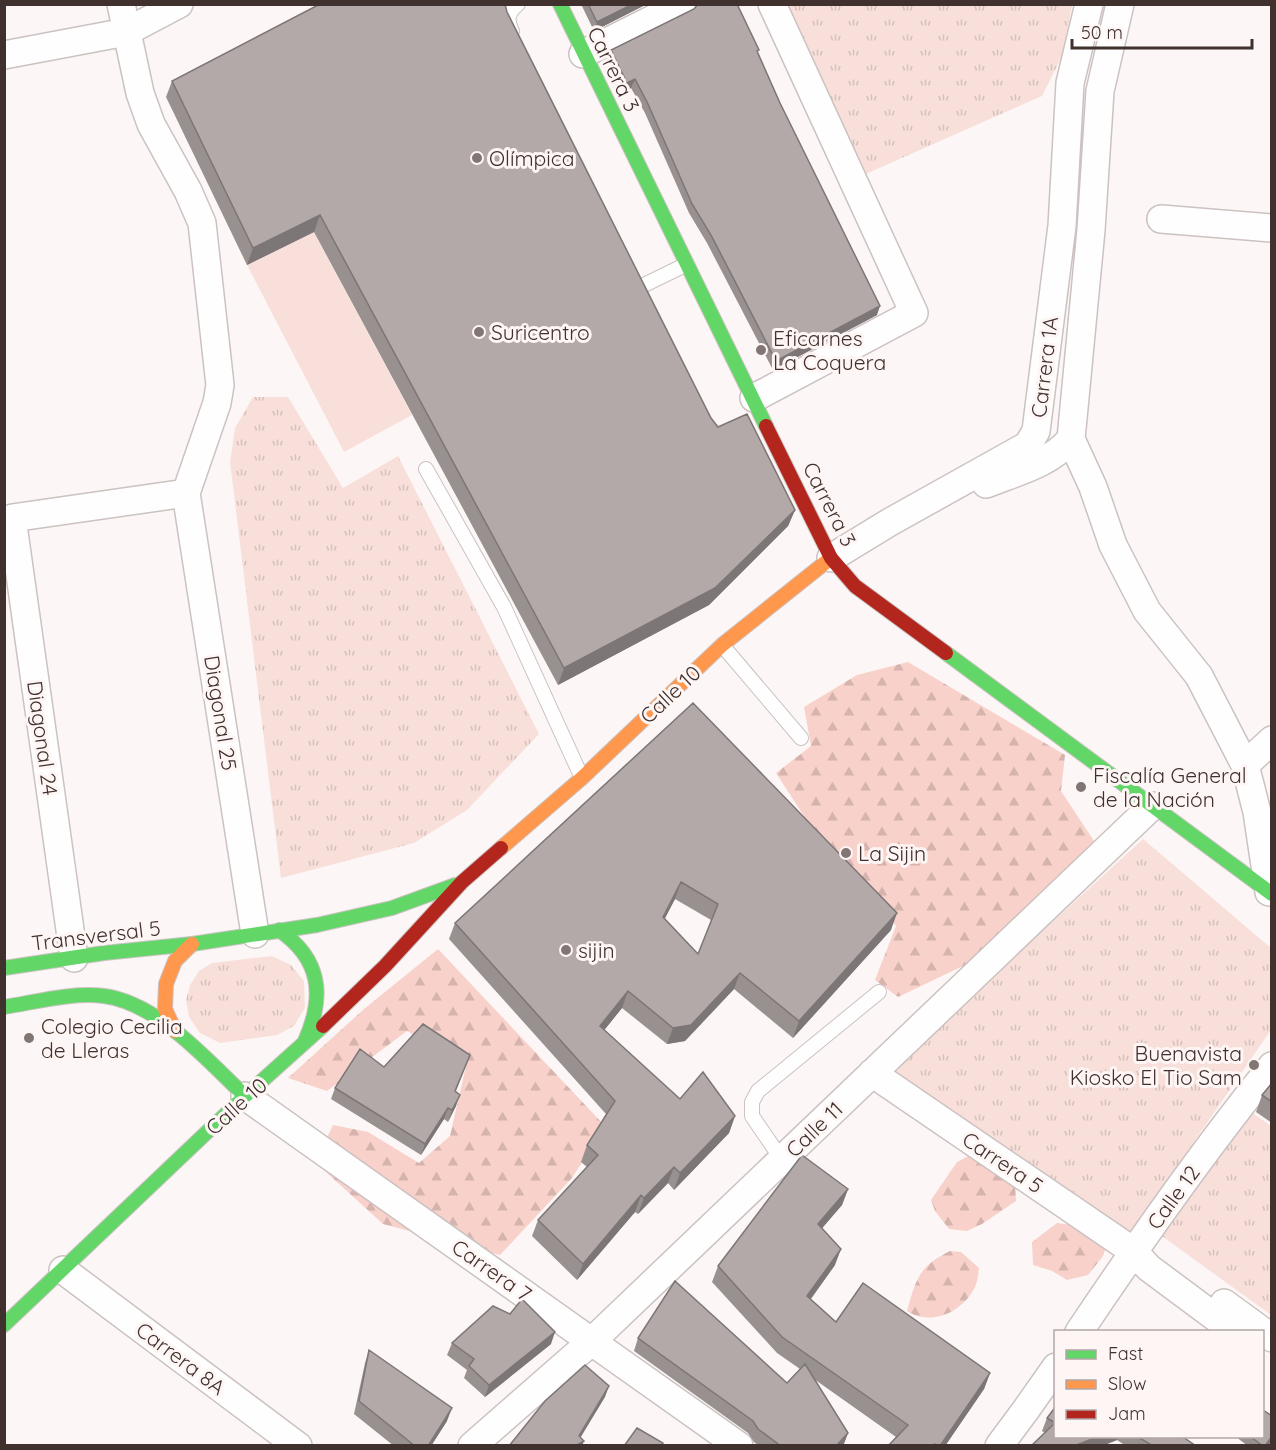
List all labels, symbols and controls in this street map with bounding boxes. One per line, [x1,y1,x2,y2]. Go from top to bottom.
scale bar [1072,12,1252,50]
text: 50 m [1081,21,1123,44]
street label: Carrera 3 [582,22,646,116]
place label: Olímpica [489,145,574,171]
marker: Olímpica [470,151,484,165]
street label: Carrera 1A [1025,315,1063,419]
place label: Suricentro [491,319,590,345]
marker: Suricentro [472,325,486,339]
place label: Eficarnes La Coquera [773,325,886,375]
marker: Eficarnes La Coquera [754,343,768,357]
street label: Carrera 3 [798,457,862,551]
street label: Diagonal 25 [199,654,243,772]
street label: Calle 10 [634,659,706,729]
street label: Diagonal 24 [22,679,64,797]
place label: Fiscalía General de la Nación [1093,762,1246,812]
marker: Fiscalía General de la Nación [1074,780,1088,794]
place label: La Sijin [858,840,926,866]
marker: La Sijin [839,846,853,860]
street label: Transversal 5 [30,914,162,956]
place label: sijin [578,937,615,963]
marker: sijin [559,943,573,957]
place label: Colegio Cecilia de Lleras [41,1013,183,1063]
marker: Colegio Cecilia de Lleras [22,1031,36,1045]
place label: Buenavista Kiosko El Tio Sam [1070,1040,1242,1090]
marker: Buenavista Kiosko El Tio Sam [1247,1058,1261,1072]
street label: Calle 10 [200,1072,272,1140]
street label: Calle 11 [780,1096,848,1162]
street label: Carrera 5 [958,1126,1048,1198]
street label: Calle 12 [1141,1160,1205,1234]
street label: Carrera 7 [447,1233,537,1307]
street label: Carrera 8A [131,1316,231,1400]
legend [1054,1330,1264,1438]
text: Fast [1108,1342,1143,1365]
text: Slow [1108,1372,1146,1395]
text: Jam [1108,1402,1146,1425]

